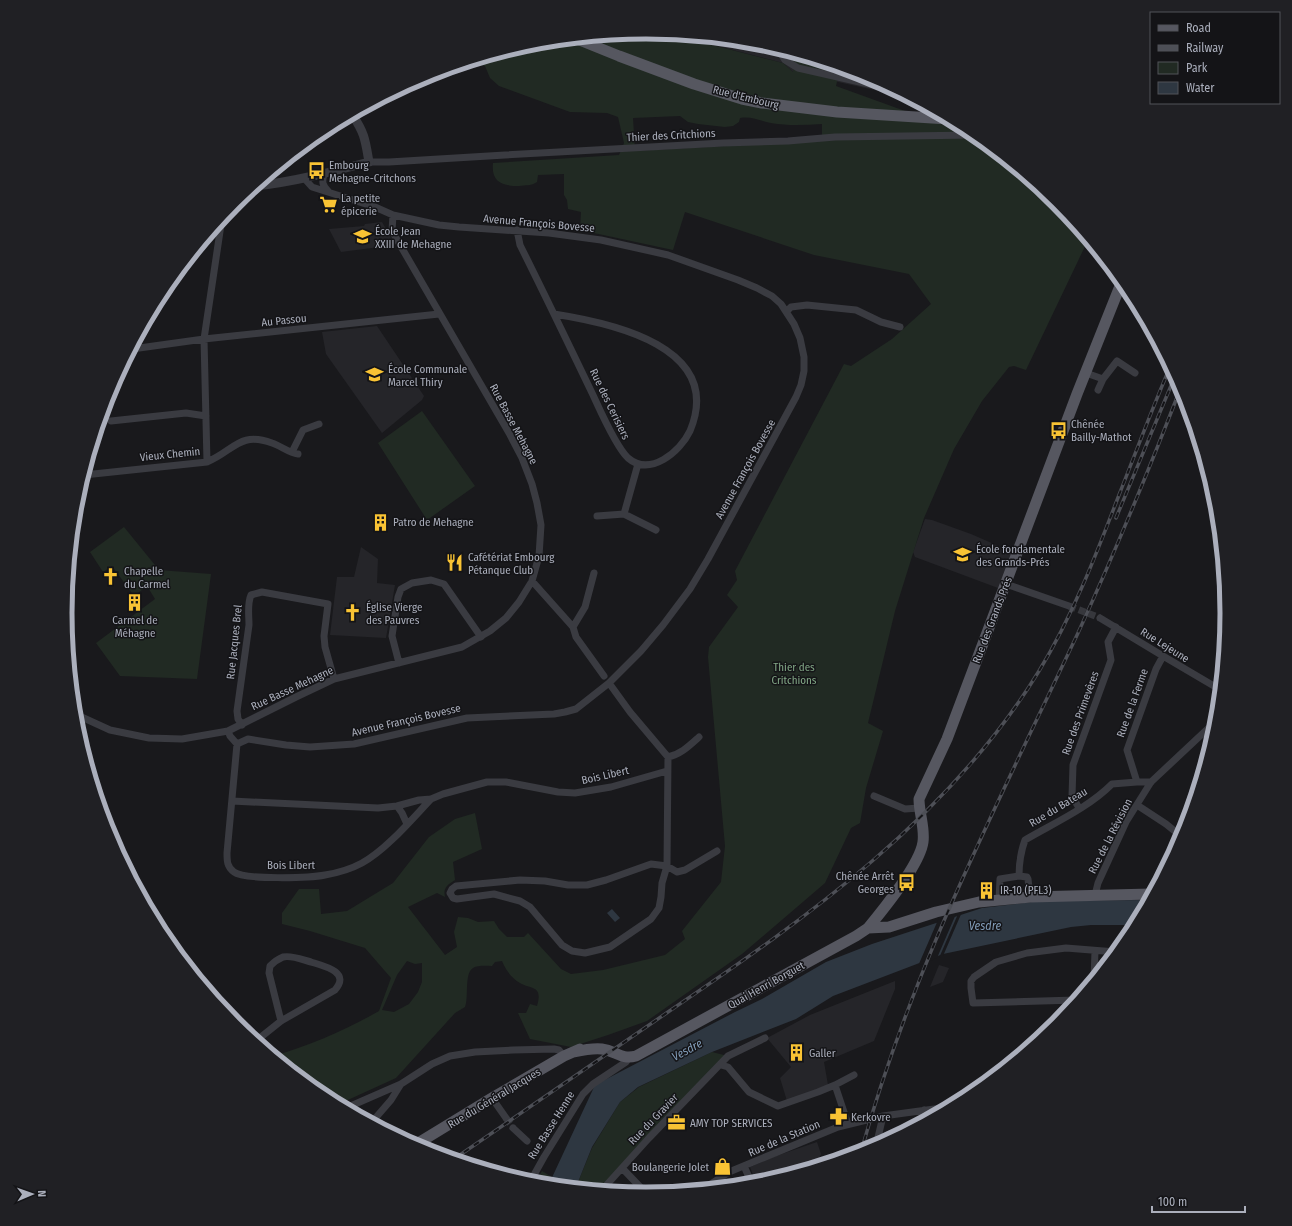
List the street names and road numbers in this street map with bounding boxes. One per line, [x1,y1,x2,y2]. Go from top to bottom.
street label: Rue d'Embourg [711,83,781,112]
street label: Thier des Critchions [626,127,716,144]
street label: Avenue François Bovesse [483,212,595,235]
street label: Au Passou [261,312,307,329]
street label: Rue des Cerisiers [587,367,632,442]
street label: Rue Basse Mehagne [487,382,540,467]
street label: Avenue François Bovesse [713,417,778,521]
street label: Vieux Chemin [139,445,201,464]
street label: Rue des Grands Prés [970,575,1015,665]
street label: Rue Jacques Brel [224,604,245,680]
street label: Rue Lejeune [1138,625,1192,666]
street label: Rue Basse Mehagne [249,664,335,713]
street label: Rue de la Ferme [1114,667,1151,739]
street label: Rue des Primevères [1059,669,1102,757]
street label: Avenue François Bovesse [350,702,462,739]
street label: Bois Libert [580,764,630,787]
street label: Rue du Bateau [1027,785,1090,830]
street label: Rue de la Révision [1086,797,1135,876]
street label: Bois Libert [267,859,316,872]
street label: Quai Henri Borguet [726,959,807,1012]
street label: Rue du Général Jacques [446,1065,543,1131]
street label: Rue Basse Henne [525,1089,577,1162]
street label: Rue du Gravier [626,1091,681,1148]
street label: Rue de la Station [746,1117,822,1159]

